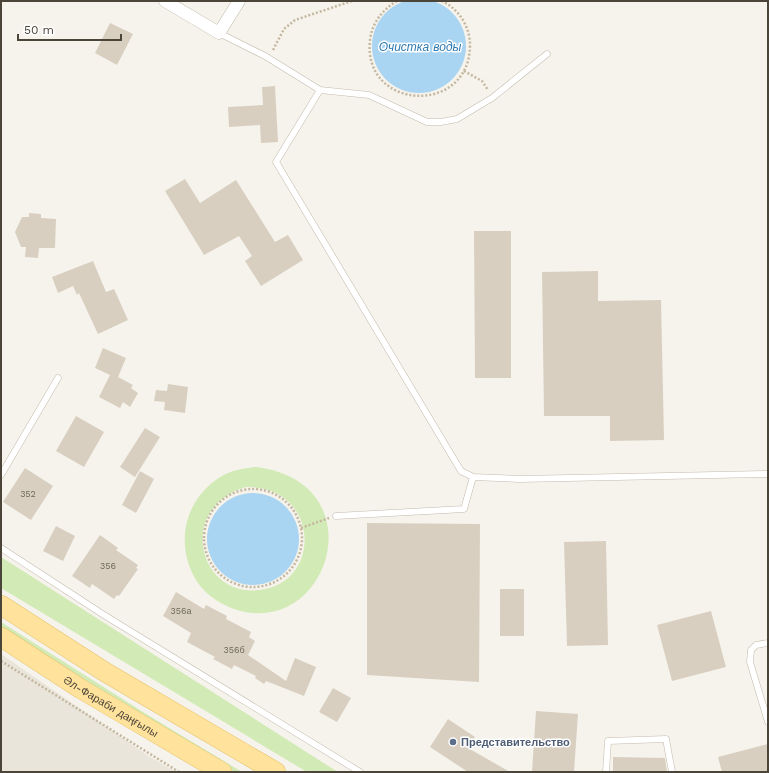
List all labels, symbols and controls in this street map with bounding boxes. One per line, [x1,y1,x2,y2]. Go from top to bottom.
scale bar [18,16,121,42]
text: 50 m [24,23,54,37]
water label: Очистка воды [379,40,462,54]
house number: 352 [20,489,36,499]
house number: 356 [100,561,116,571]
house number: 356а [171,606,191,616]
house number: 356б [223,645,245,655]
street label: Әл-Фараби даңғылы [61,673,161,740]
place label: Представительство [461,736,570,749]
marker: Представительство [448,737,458,747]

